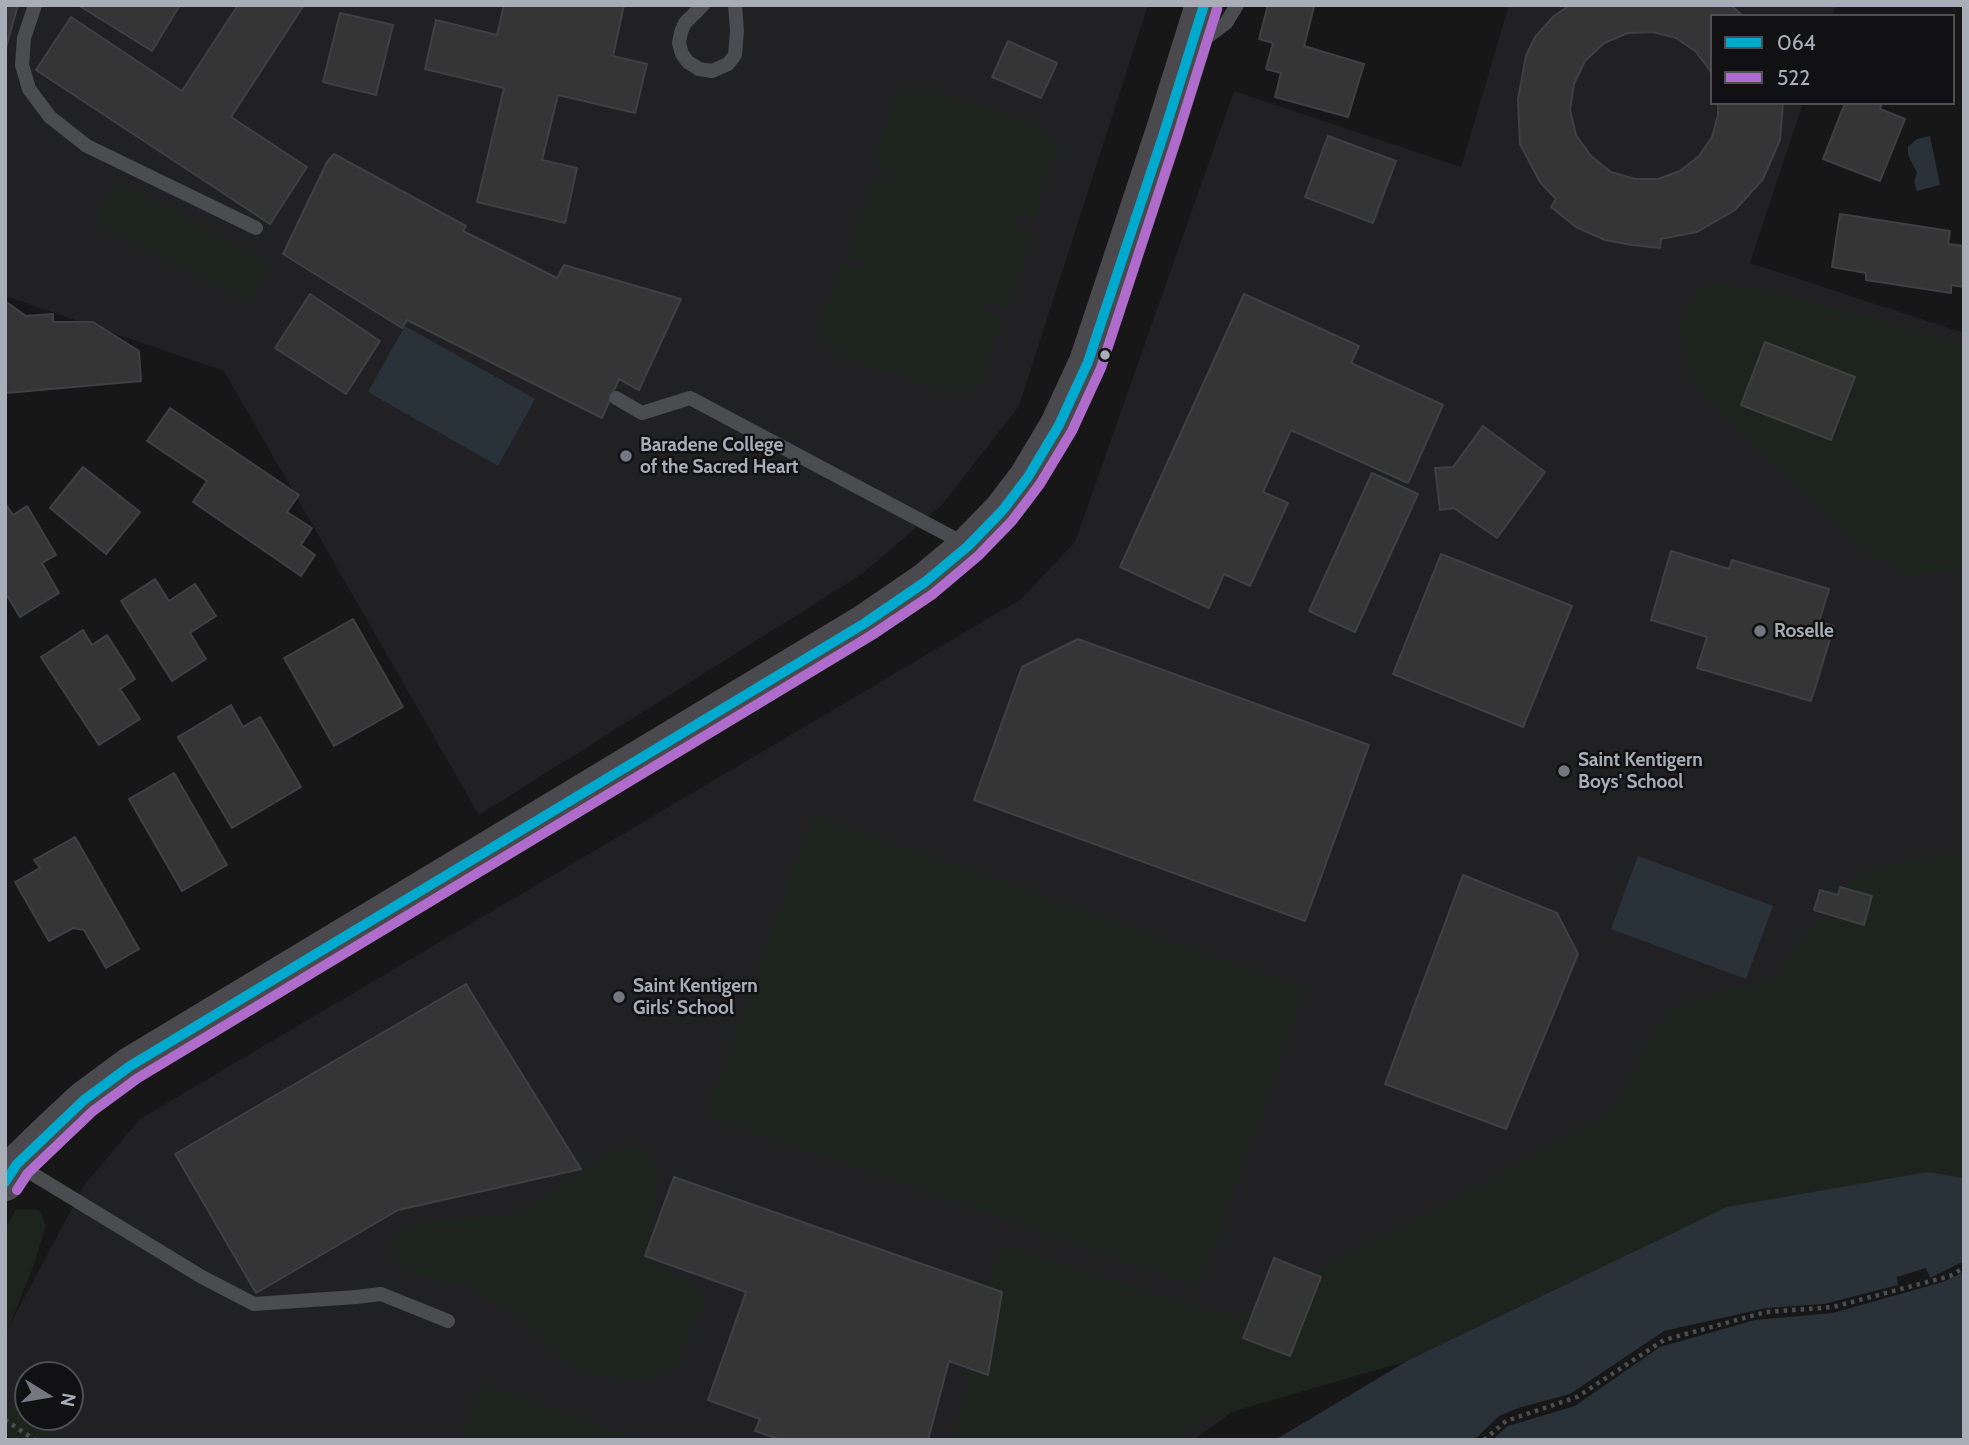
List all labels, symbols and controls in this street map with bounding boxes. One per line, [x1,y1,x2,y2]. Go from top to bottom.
legend [1710,14,1955,105]
text: 064 [1777,30,1816,55]
text: 522 [1777,65,1810,90]
unlabelled marker [1098,348,1112,362]
place label: Baradene College of the Sacred Heart [640,434,798,478]
marker: Baradene College of the Sacred Heart [618,448,634,464]
place label: Roselle [1774,620,1834,642]
marker: Roselle [1752,623,1768,639]
place label: Saint Kentigern Boys' School [1578,749,1703,793]
marker: Saint Kentigern Boys' School [1556,763,1572,779]
place label: Saint Kentigern Girls' School [633,975,758,1019]
marker: Saint Kentigern Girls' School [611,989,627,1005]
north arrow [14,1361,84,1431]
text: N [56,1391,81,1409]

